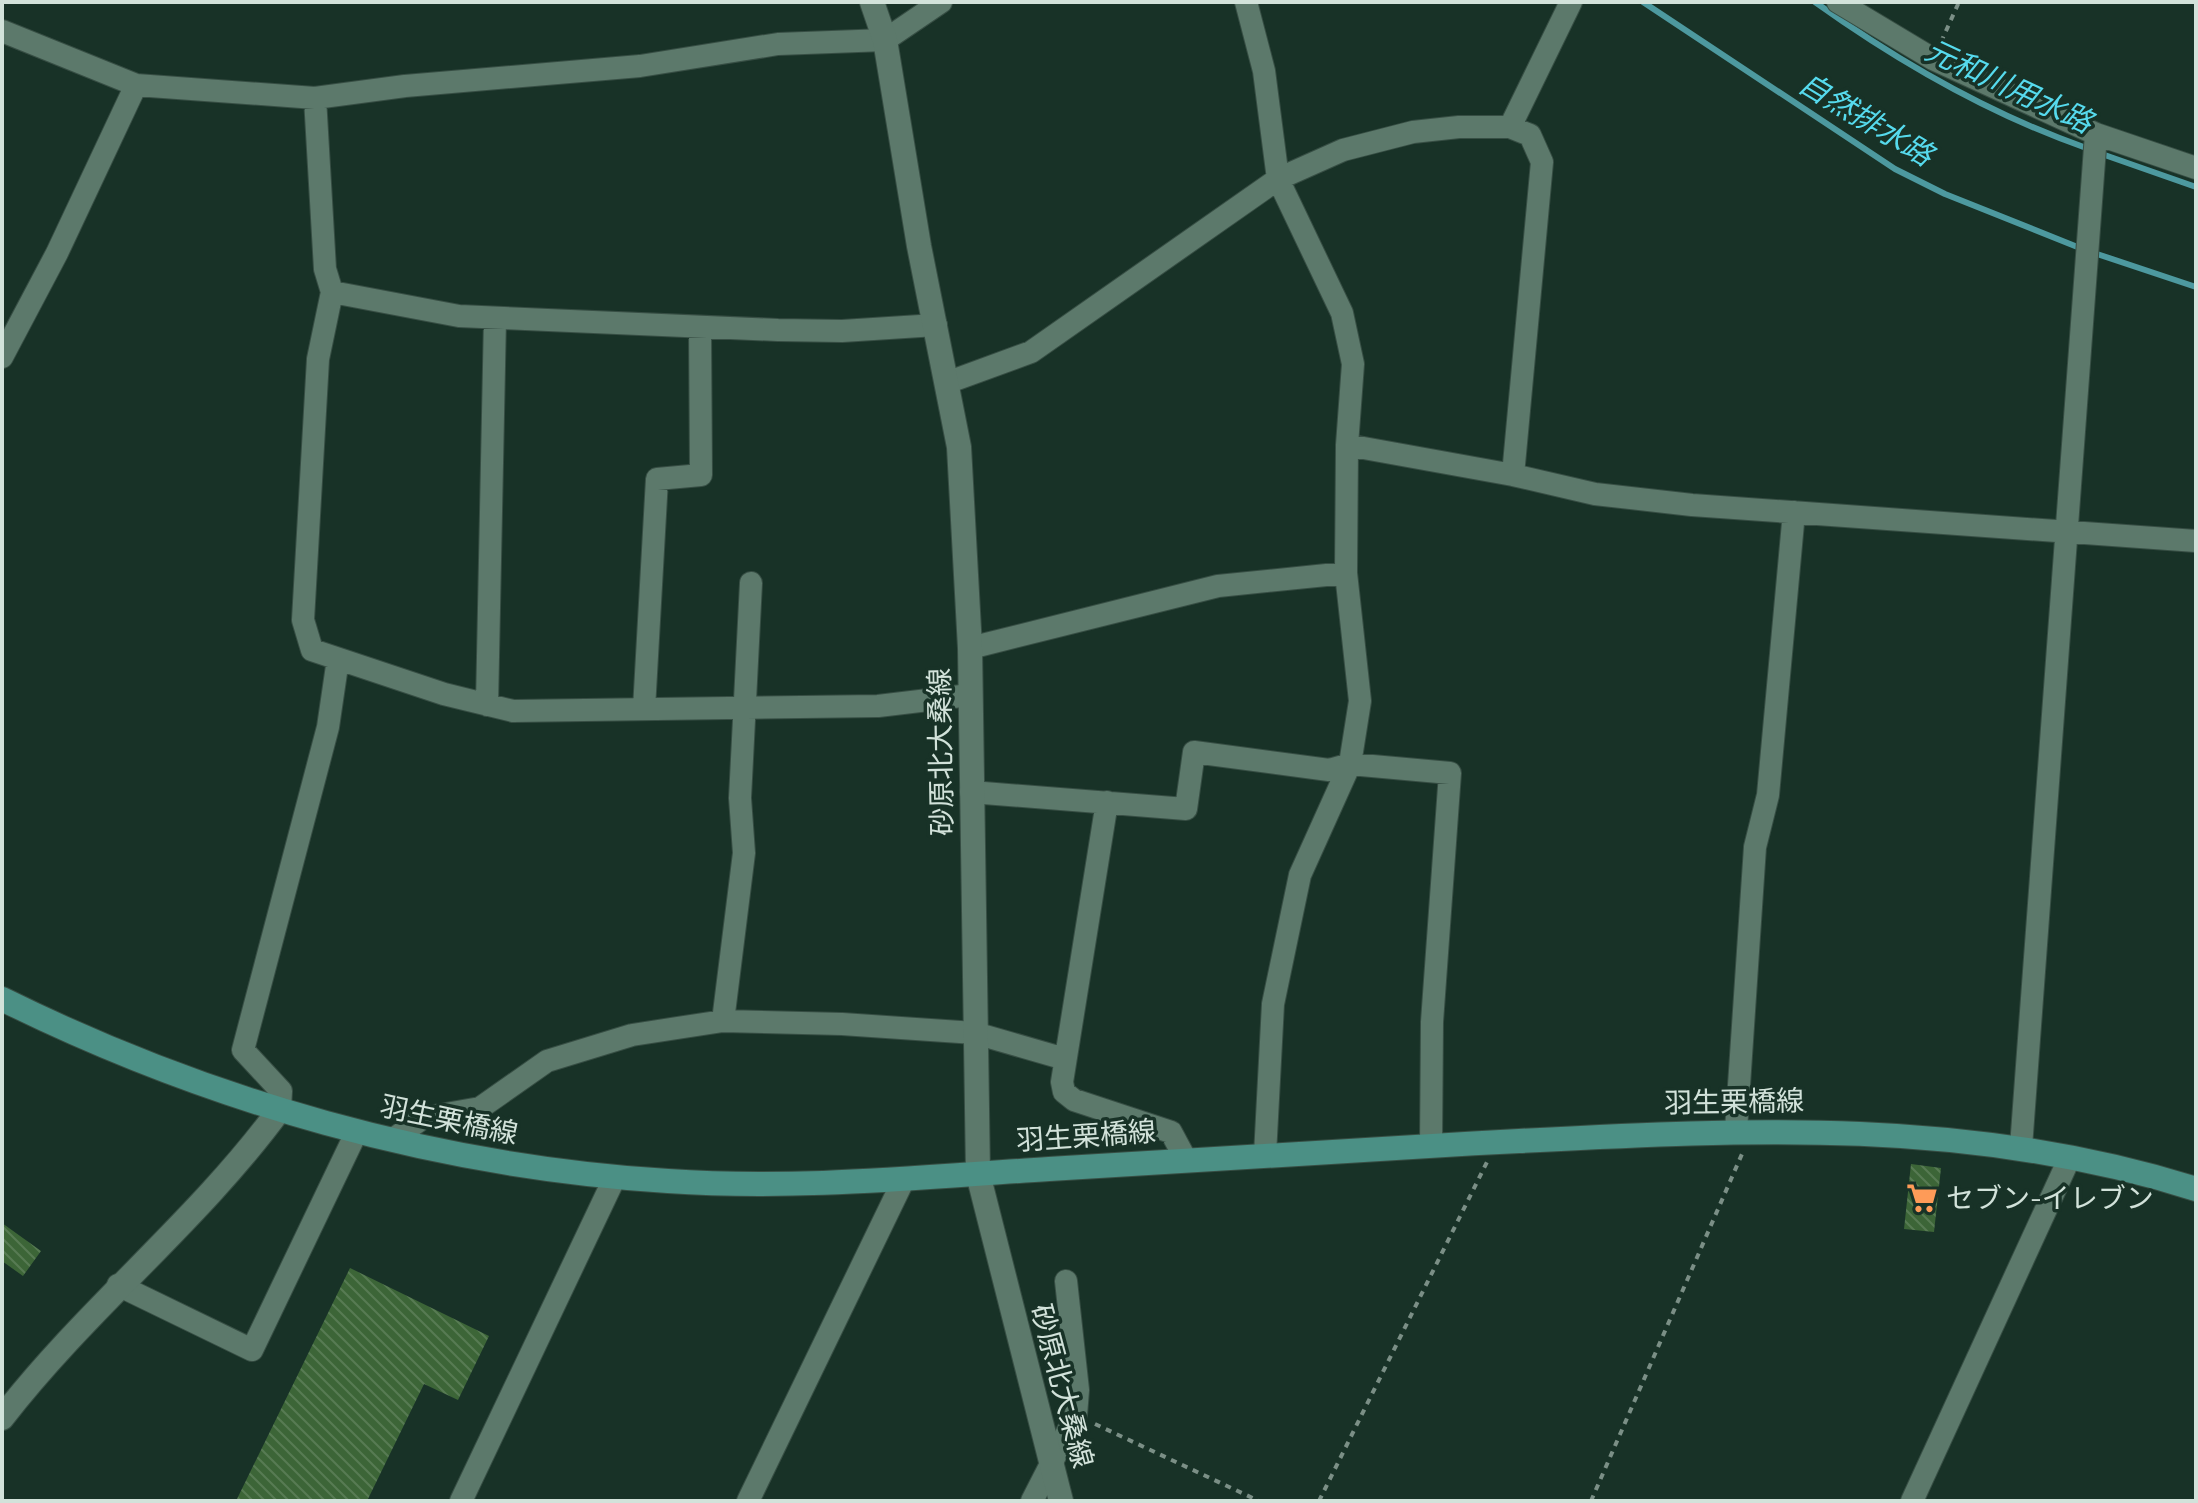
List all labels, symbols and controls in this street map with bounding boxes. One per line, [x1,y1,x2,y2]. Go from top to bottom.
water label: 元和川用水路 [1920,32,2101,141]
water label: 自然排水路 [1793,65,1942,174]
street label: 砂原北大桑線 [923,668,959,836]
street label: 羽生栗橋線 [1664,1084,1804,1120]
street label: 羽生栗橋線 [377,1089,521,1151]
street label: 羽生栗橋線 [1015,1115,1157,1157]
supermarket icon: セブン-イレブン [1905,1181,1939,1215]
place label: セブン-イレブン [1946,1182,2154,1215]
street label: 砂原北大桑線 [1024,1301,1100,1471]

